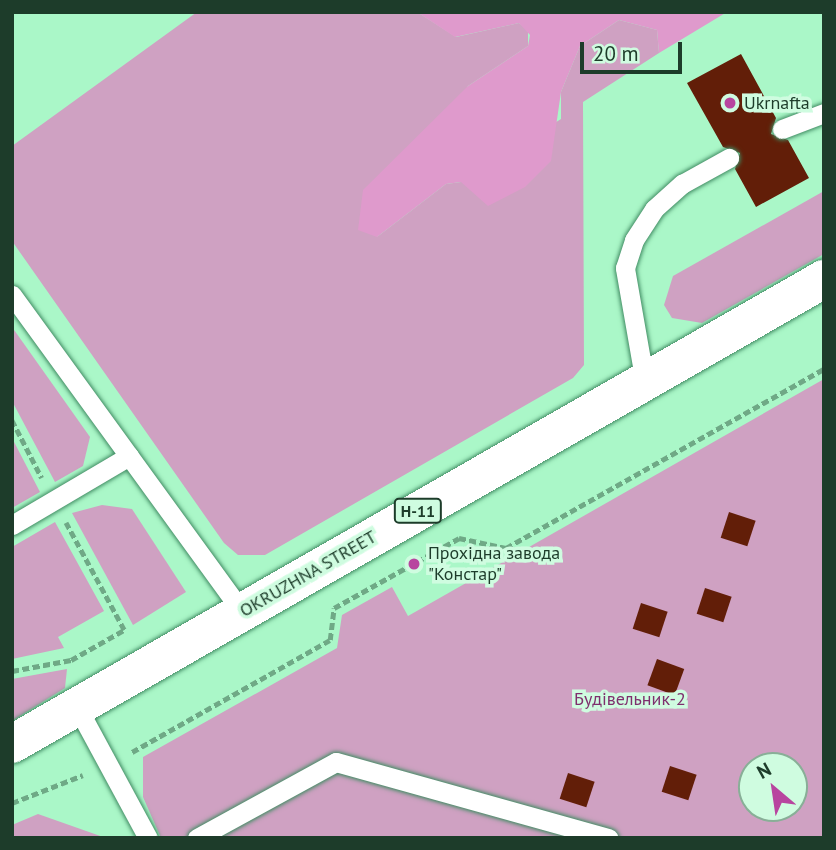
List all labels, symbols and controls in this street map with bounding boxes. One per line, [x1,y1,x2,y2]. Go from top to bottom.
scale bar [584,28,686,72]
text: 20 m [593,40,639,67]
place label: Ukrnafta [744,92,810,114]
marker: Ukrnafta [722,95,738,111]
road number: Н-11 [394,498,442,524]
street label: OKRUZHNA STREET [236,526,380,622]
place label: Прохідна завода "Констар" [428,543,560,586]
marker: Прохідна завода "Констар" [406,556,422,572]
park label: Будівельник-2 [574,688,686,710]
north arrow [738,752,808,822]
text: N [753,757,775,784]

